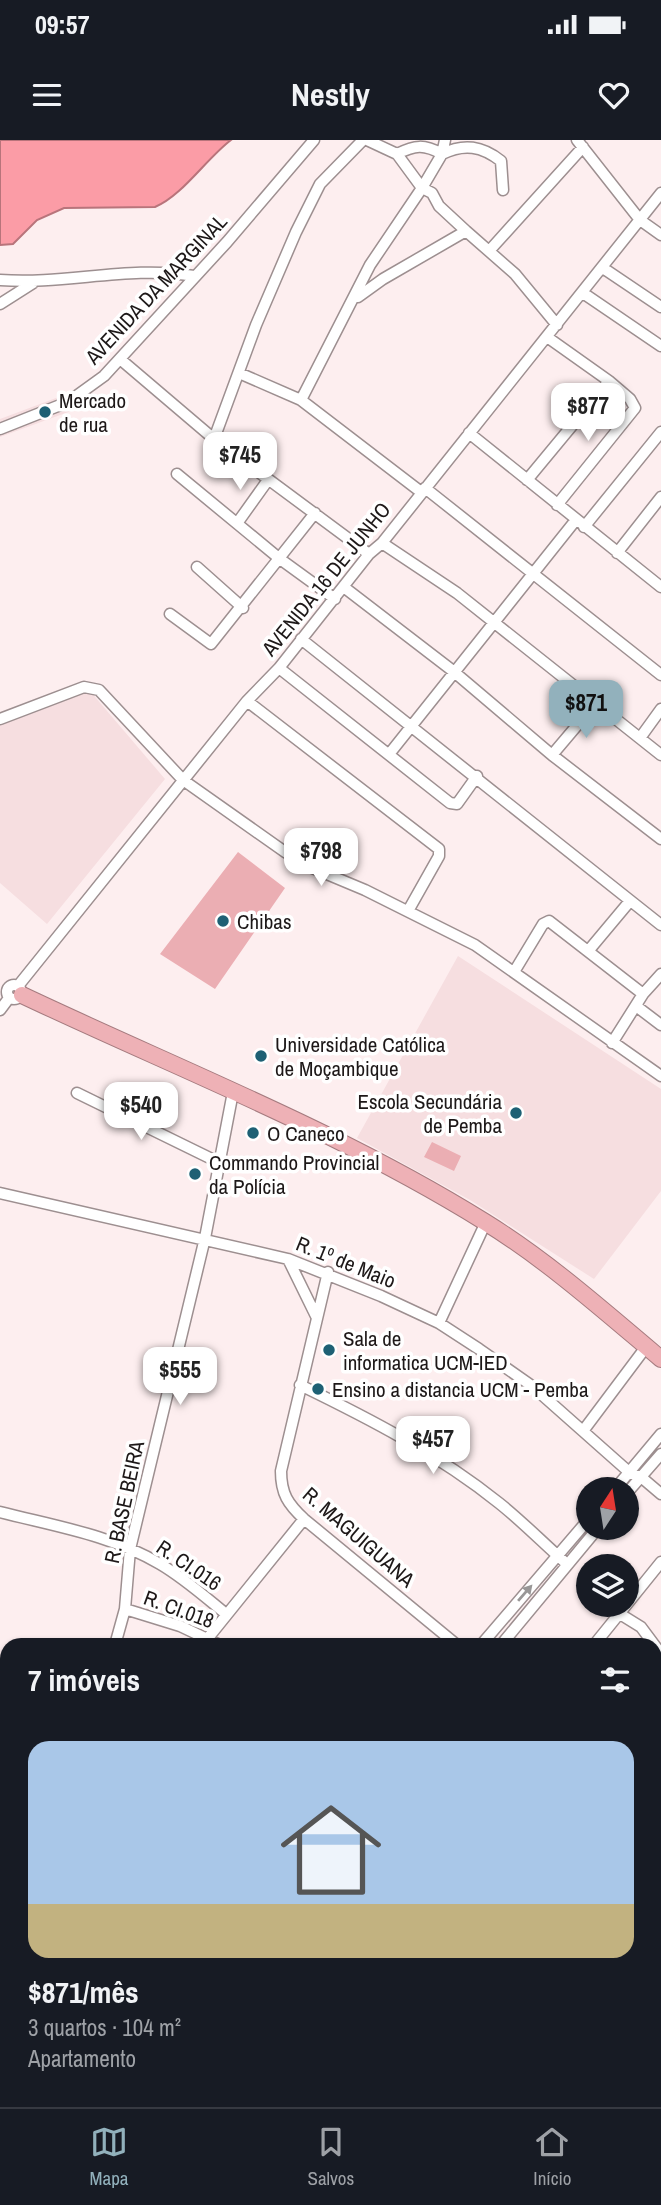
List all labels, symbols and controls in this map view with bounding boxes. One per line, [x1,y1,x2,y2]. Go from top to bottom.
text: 09:57 [35,7,90,42]
text: Nestly [291,73,370,116]
icon: menu [28,76,66,114]
icon: heart [595,76,633,114]
street label: AVENIDA DA MARGINAL [78,207,234,371]
pin: $877 [547,384,629,443]
place label: Mercado de rua [59,386,126,439]
text: $877 [567,390,609,421]
marker: Mercado de rua [37,404,53,420]
pin: $745 [199,432,281,492]
text: $745 [219,439,261,470]
street label: AVENIDA 16 DE JUNHO [254,496,397,663]
pin: $871 [545,680,627,740]
text: $871 [565,687,607,718]
pin: $798 [280,828,362,888]
text: $798 [300,835,342,866]
place label: Chibas [237,907,292,936]
marker: Chibas [215,913,231,929]
place label: Universidade Católica de Moçambique [275,1030,446,1083]
marker: Universidade Católica de Moçambique [253,1048,269,1064]
pin: $540 [100,1082,182,1142]
place label: Escola Secundária de Pemba [357,1087,502,1140]
text: $540 [120,1089,162,1120]
marker: Escola Secundária de Pemba [508,1105,524,1121]
place label: O Caneco [267,1119,345,1148]
marker: O Caneco [245,1125,261,1141]
place label: Commando Provincial da Polícia [209,1148,379,1201]
marker: Commando Provincial da Polícia [187,1166,203,1182]
street label: R. 1º de Maio [292,1229,400,1295]
place label: Sala de informatica UCM-IED [343,1324,508,1377]
marker: Sala de informatica UCM-IED [321,1342,337,1358]
pin: $555 [139,1348,221,1407]
text: $555 [159,1354,201,1385]
place label: Ensino a distancia UCM - Pemba [332,1375,589,1404]
marker: Ensino a distancia UCM - Pemba [310,1381,326,1397]
pin: $457 [392,1416,474,1476]
text: $457 [412,1423,454,1454]
street label: R. BASE BEIRA [97,1438,151,1566]
north arrow [576,1477,639,1540]
map controls [576,1477,639,1617]
street label: R. MAGUIGUANA [297,1480,422,1594]
street label: R. CI.016 [151,1533,227,1597]
button: layers [576,1554,639,1617]
street label: R. CI.018 [140,1583,218,1635]
one-way arrow [517,1584,533,1602]
text: 7 imóveis [28,1660,140,1700]
icon: filters [596,1661,634,1699]
icon: home [268,1787,394,1913]
text: $871/mês [28,1972,139,2012]
text: 3 quartos · 104 m² [28,2012,181,2043]
text: Apartamento [28,2043,136,2074]
tab: Mapa [90,2123,129,2191]
tab: Salvos [308,2123,354,2191]
tab: Início [533,2123,571,2191]

